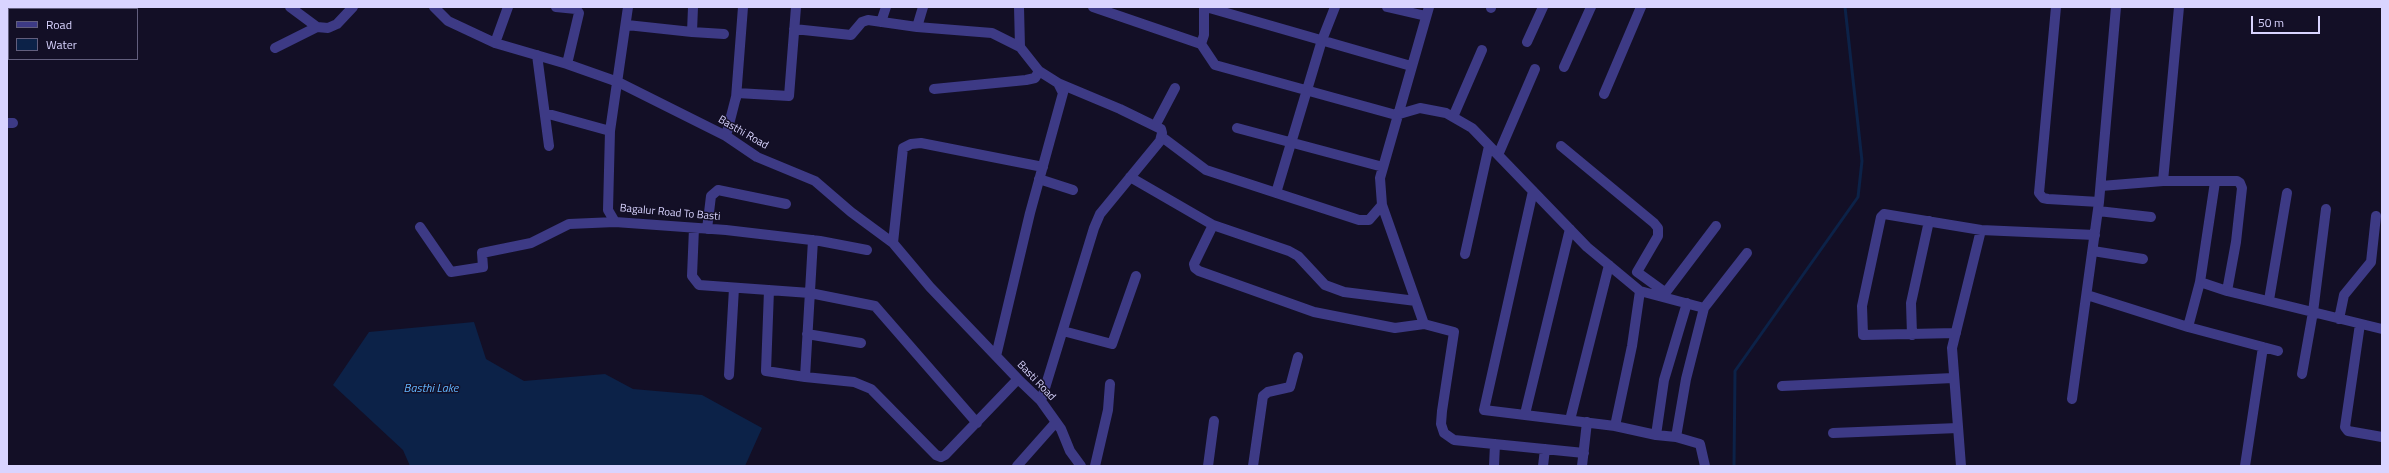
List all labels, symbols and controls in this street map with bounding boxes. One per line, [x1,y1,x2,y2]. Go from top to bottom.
legend [8,8,138,60]
scale bar [2253,8,2322,34]
text: 50 m [2258,13,2284,32]
text: Road [46,15,72,34]
text: Water [46,35,77,54]
street label: Basthi Road [716,113,770,153]
street label: Bagalur Road To Basti [619,202,721,224]
street label: Basti Road [1014,358,1058,404]
water label: Basthi Lake [404,382,458,396]

